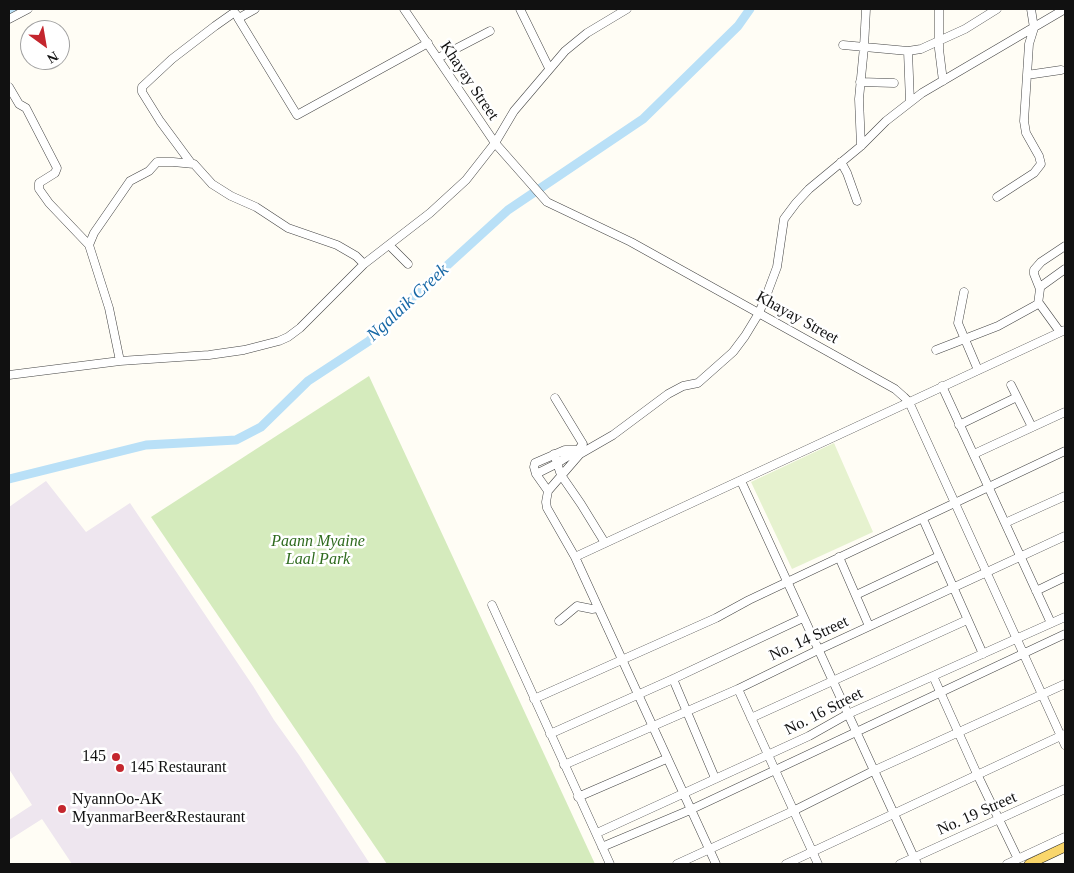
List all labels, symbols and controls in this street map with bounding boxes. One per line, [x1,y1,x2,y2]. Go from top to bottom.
north arrow [20,20,70,70]
street label: Khayay Street [436,38,502,124]
text: N [44,48,61,66]
water label: Ngalaik Creek [363,260,453,346]
street label: Khayay Street [753,288,841,348]
park label: Paann Myaine Laal Park [271,532,365,570]
street label: No. 14 Street [766,612,852,666]
street label: No. 16 Street [782,684,866,740]
place label: 145 [82,747,106,767]
marker: 145 [110,751,122,763]
place label: 145 Restaurant [130,758,226,778]
marker: 145 Restaurant [114,762,126,774]
street label: No. 19 Street [934,788,1020,840]
place label: NyannOo-AK MyanmarBeer&Restaurant [72,790,245,828]
marker: NyannOo-AK MyanmarBeer&Restaurant [56,803,68,815]

